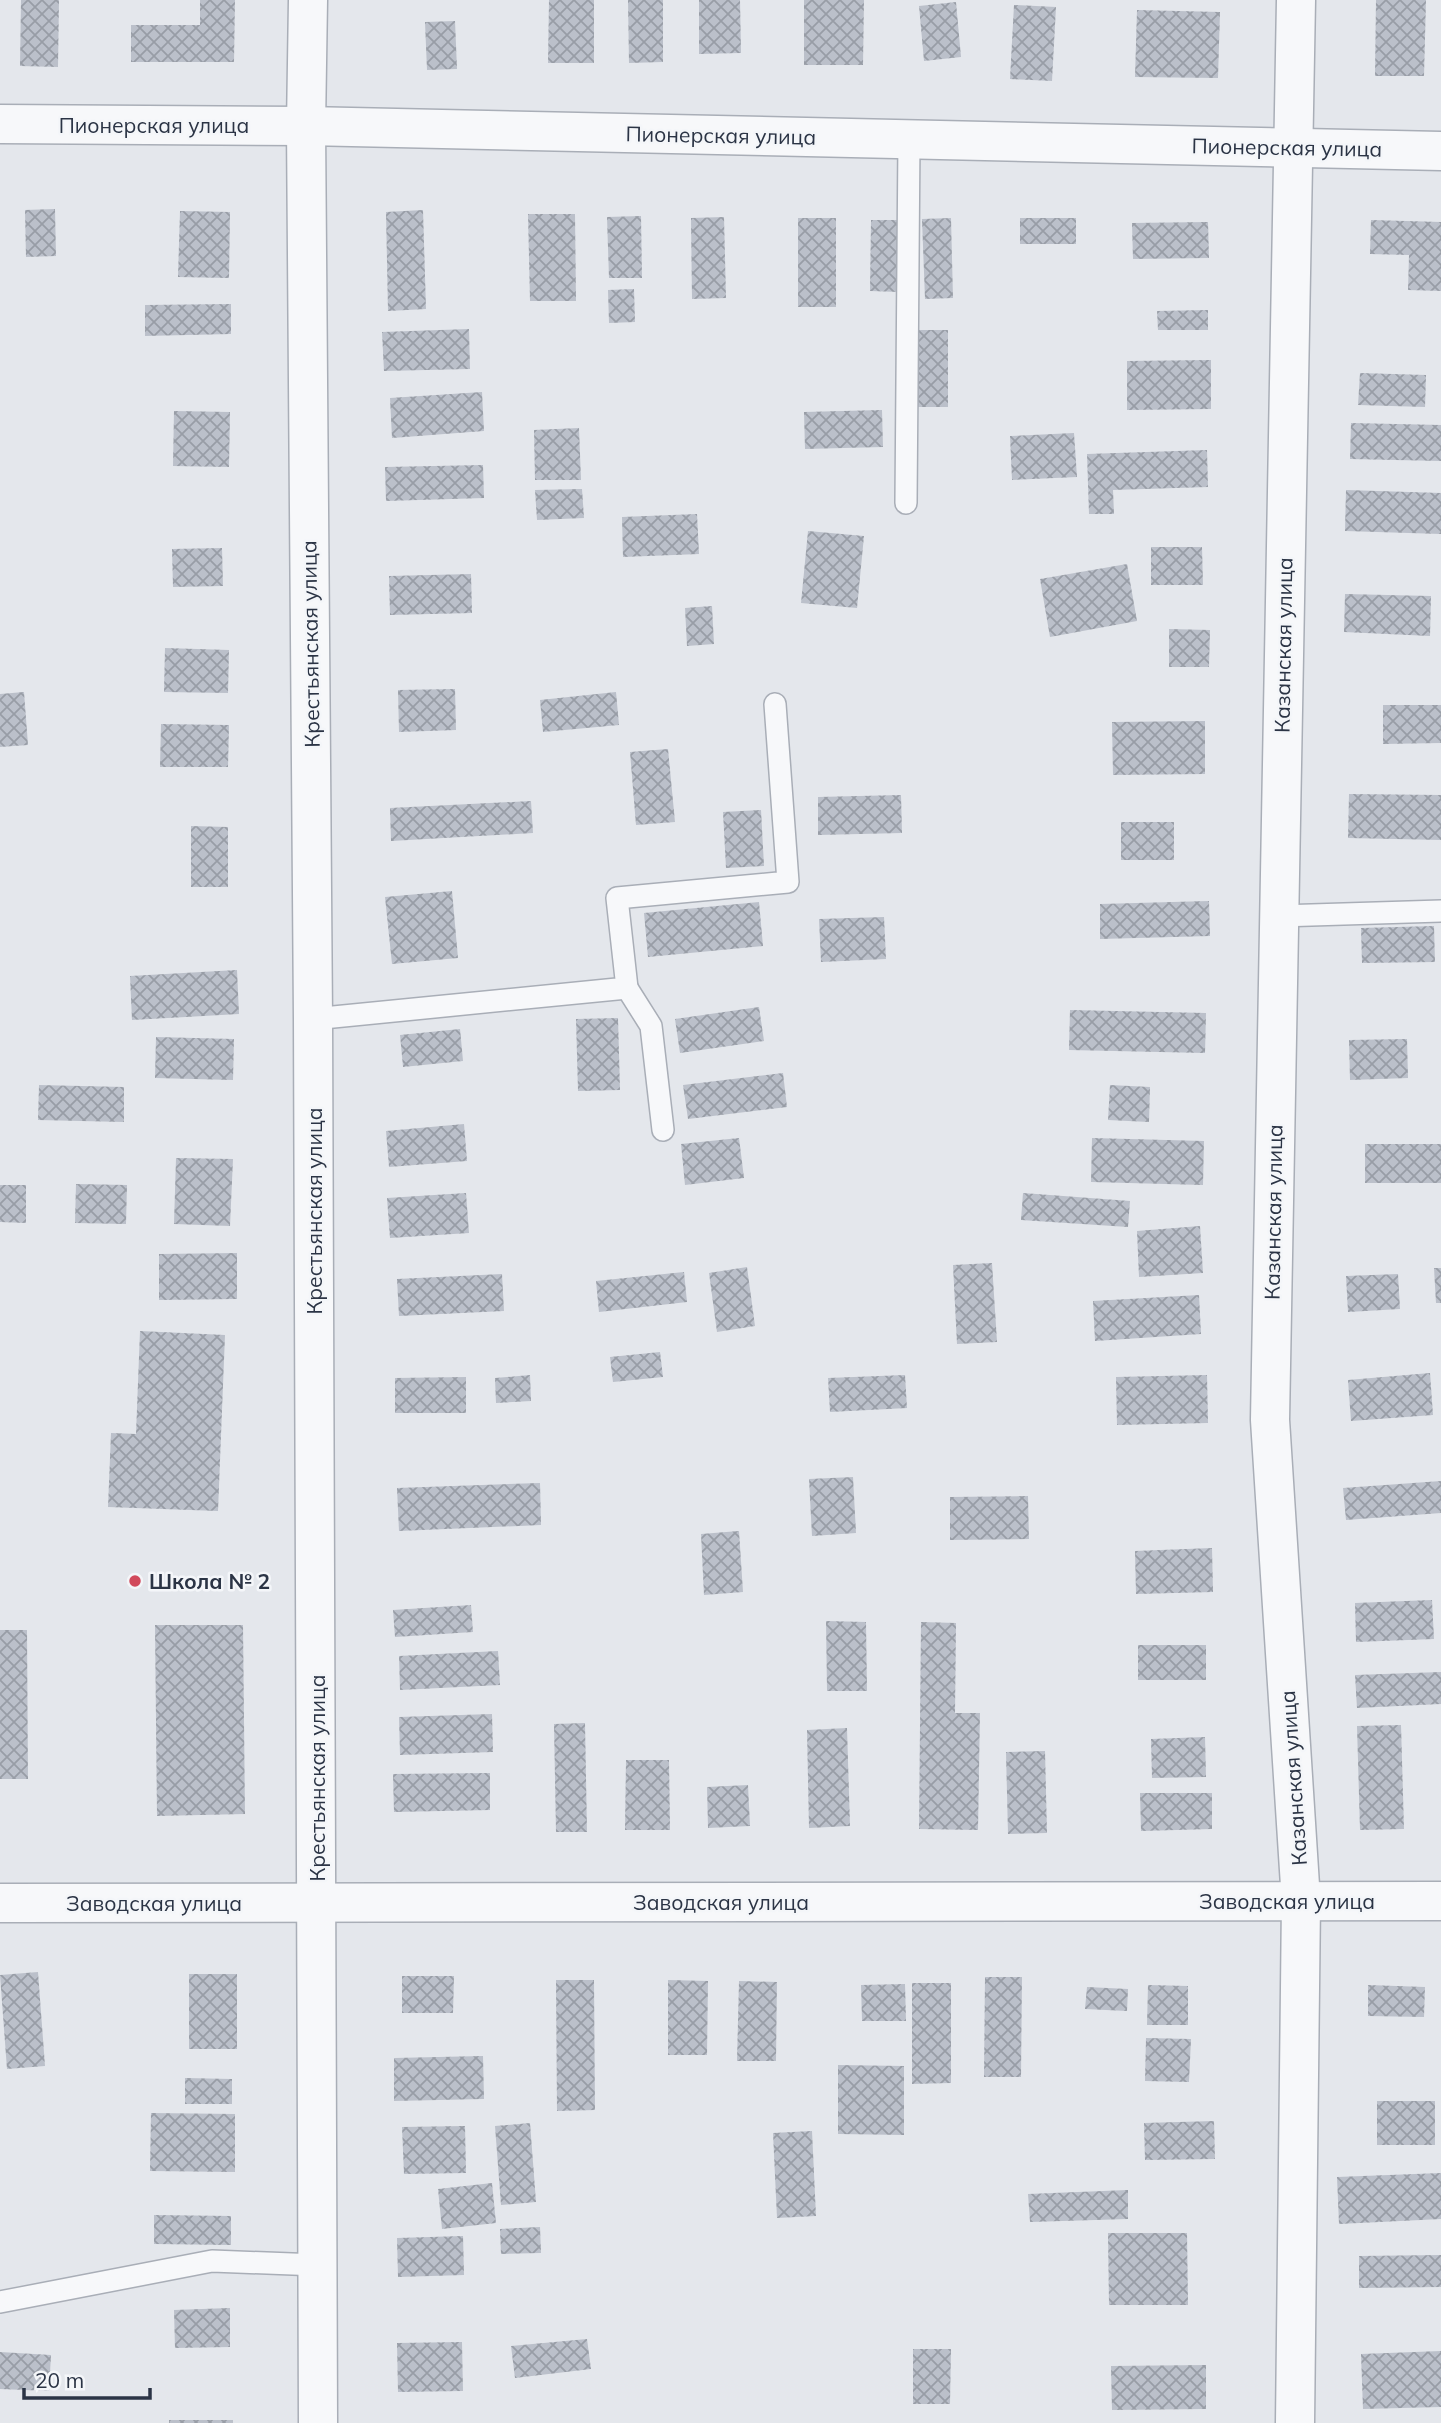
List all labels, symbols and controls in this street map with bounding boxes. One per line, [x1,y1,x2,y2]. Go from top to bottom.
street label: Пионерская улица [59,112,249,138]
street label: Пионерская улица [625,120,817,150]
street label: Пионерская улица [1191,132,1383,162]
street label: Крестьянская улица [295,540,325,748]
street label: Казанская улица [1268,557,1298,733]
street label: Крестьянская улица [301,1107,327,1315]
street label: Казанская улица [1258,1124,1288,1300]
place label: Школа № 2 [149,1568,270,1594]
marker: Школа № 2 [127,1573,143,1589]
street label: Крестьянская улица [304,1674,330,1882]
street label: Казанская улица [1274,1690,1312,1866]
street label: Заводская улица [1199,1888,1375,1914]
street label: Заводская улица [633,1889,809,1915]
street label: Заводская улица [66,1890,242,1916]
scale bar [24,2356,150,2400]
text: 20 m [35,2367,84,2393]

